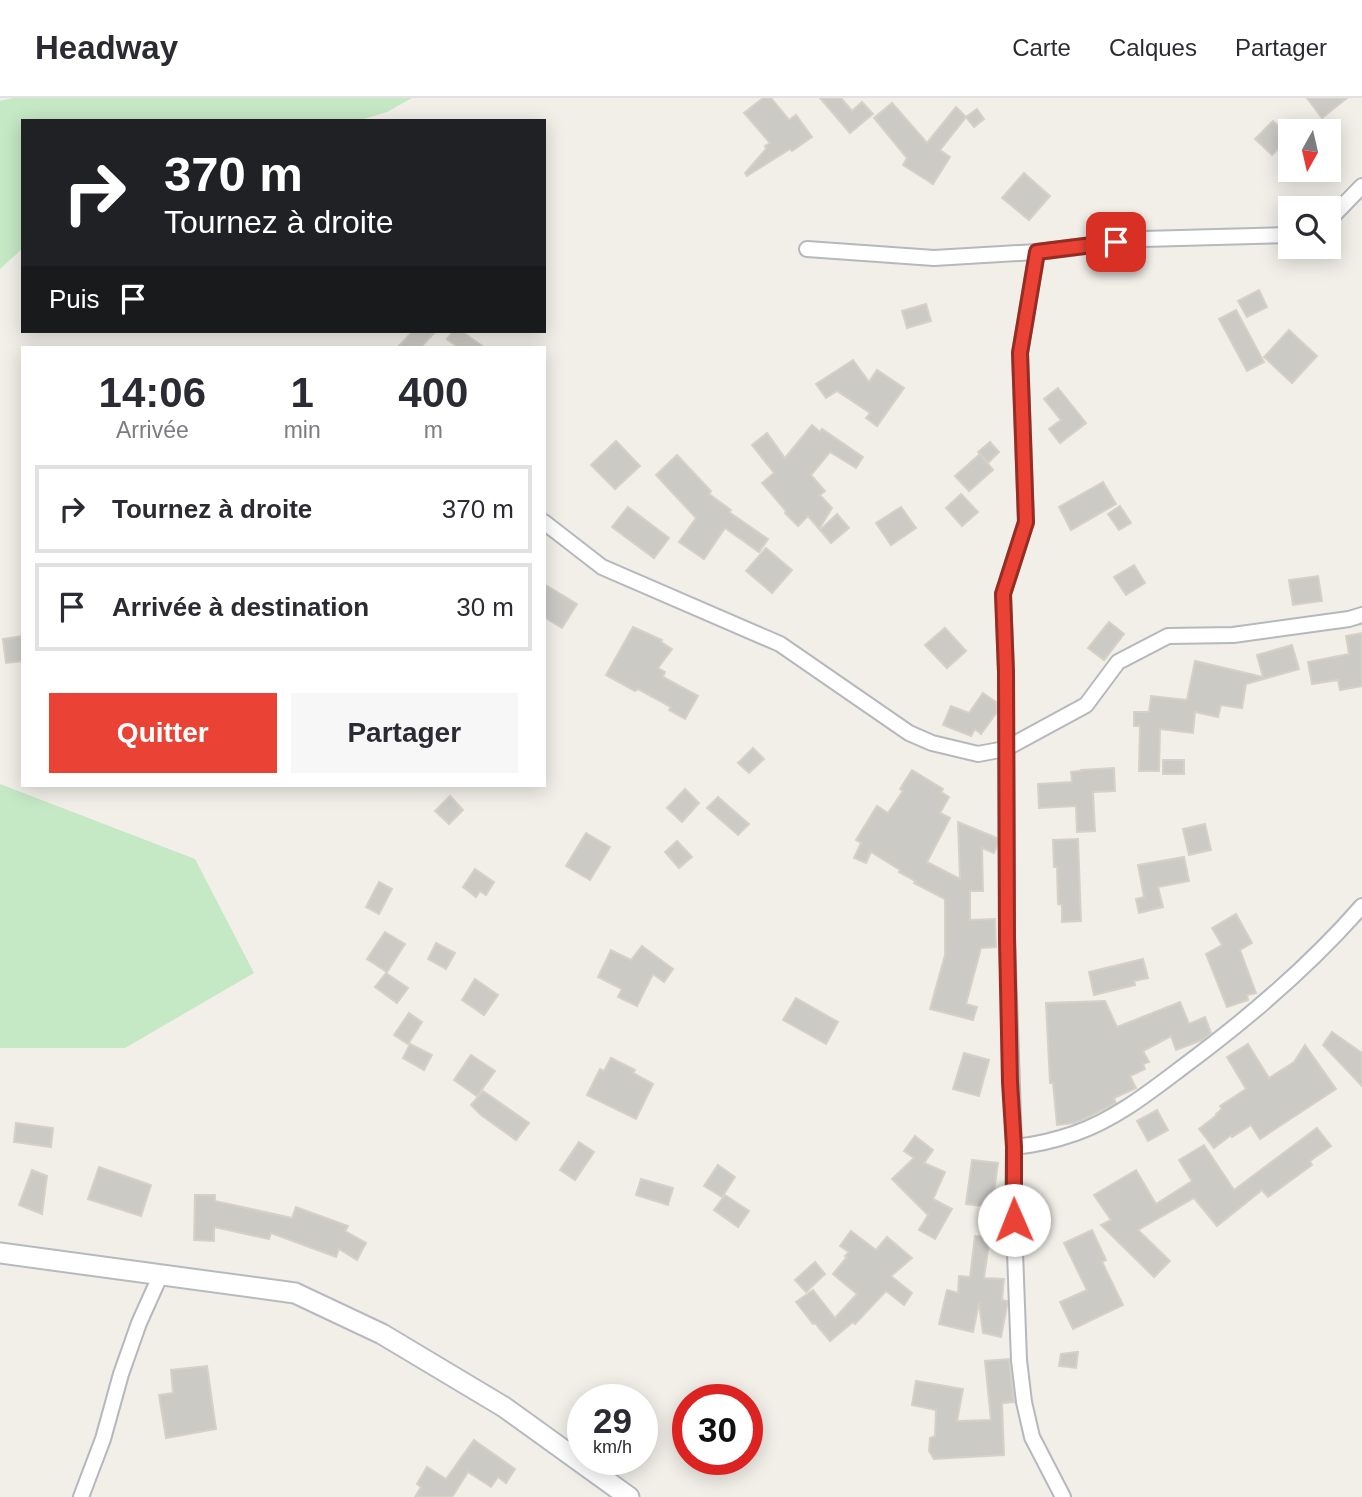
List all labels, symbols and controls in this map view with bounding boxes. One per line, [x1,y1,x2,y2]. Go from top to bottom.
text: Headway [35,29,178,66]
text: Carte [1012,34,1071,61]
text: Calques [1109,34,1197,61]
text: Partager [1235,34,1327,61]
north arrow [1278,119,1340,182]
map controls [1278,119,1341,259]
icon: right [49,147,140,238]
text: 370 m [164,147,303,201]
button: search [1278,196,1341,259]
text: Tournez à droite [164,204,393,240]
pin [1086,212,1146,272]
icon: arrive [1097,223,1135,261]
icon: arrive [114,280,152,318]
text: Puis [49,284,100,314]
text: 14:06 [99,369,206,416]
text: 1 [290,369,314,416]
text: 400 [398,369,468,416]
text: Arrivée [116,417,189,443]
text: min [284,417,321,443]
text: m [424,417,443,443]
icon: right [53,490,91,528]
text: Tournez à droite [112,494,312,524]
text: 370 m [442,494,514,524]
icon: arrive [53,588,91,626]
text: Arrivée à destination [112,592,369,622]
text: 30 m [456,592,514,622]
button: Quitter [49,693,277,773]
button: Partager [291,693,518,773]
position arrow [977,1183,1051,1257]
speed limit sign: 30 [672,1384,763,1475]
text: 29 [593,1401,632,1440]
text: km/h [593,1437,632,1457]

